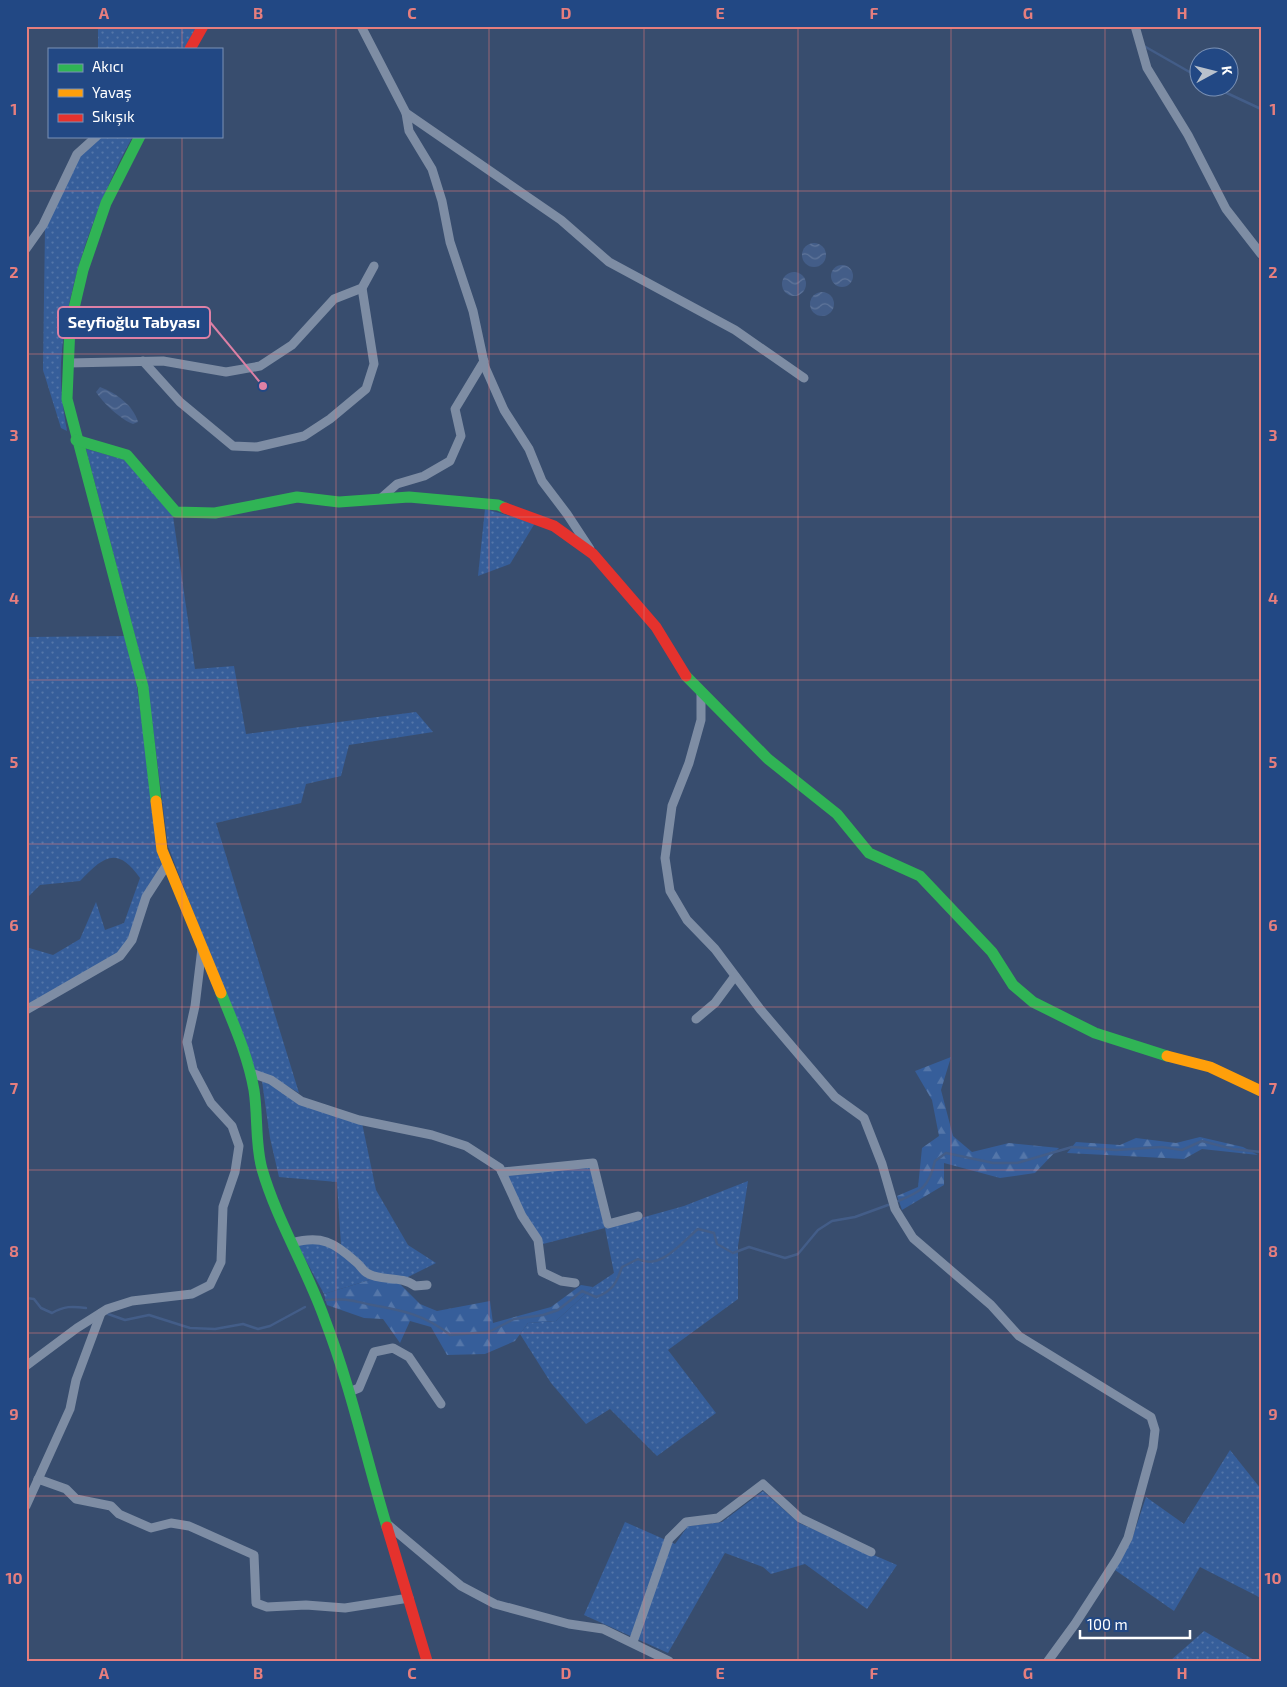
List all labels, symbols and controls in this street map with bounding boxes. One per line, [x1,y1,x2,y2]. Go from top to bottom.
text: A [99,3,110,22]
text: B [253,3,263,22]
text: C [407,3,417,22]
text: D [561,3,572,22]
text: E [715,3,725,22]
text: F [870,3,879,22]
text: G [1023,3,1033,22]
text: H [1176,3,1188,22]
legend [48,48,222,138]
north arrow [1190,48,1240,98]
text: Akıcı [92,57,124,75]
text: K [1218,65,1236,76]
text: Yavaş [92,83,132,102]
text: 1 [11,99,17,118]
text: 1 [1270,99,1276,118]
text: Sıkışık [92,107,135,126]
text: 2 [9,262,19,281]
text: 2 [1268,262,1278,281]
callout: Seyfioğlu Tabyası [58,307,210,338]
text: Seyfioğlu Tabyası [68,312,200,332]
text: 3 [9,425,19,444]
text: 3 [1268,425,1278,444]
text: 4 [9,588,19,607]
text: 4 [1268,588,1278,607]
text: 5 [10,752,19,771]
text: 5 [1269,752,1278,771]
text: 6 [9,915,19,934]
text: 6 [1268,915,1278,934]
text: 7 [10,1078,19,1097]
text: 7 [1269,1078,1278,1097]
text: 8 [9,1241,19,1260]
text: 8 [1268,1241,1278,1260]
text: 9 [9,1404,19,1423]
text: 9 [1268,1404,1278,1423]
text: 10 [5,1568,23,1587]
text: 10 [1264,1568,1282,1587]
scale bar [1080,1607,1190,1639]
text: 100 m [1087,1615,1128,1633]
text: A [99,1663,110,1682]
text: B [253,1663,263,1682]
text: C [407,1663,417,1682]
text: D [561,1663,572,1682]
text: E [715,1663,725,1682]
text: F [870,1663,879,1682]
text: G [1023,1663,1033,1682]
text: H [1176,1663,1188,1682]

